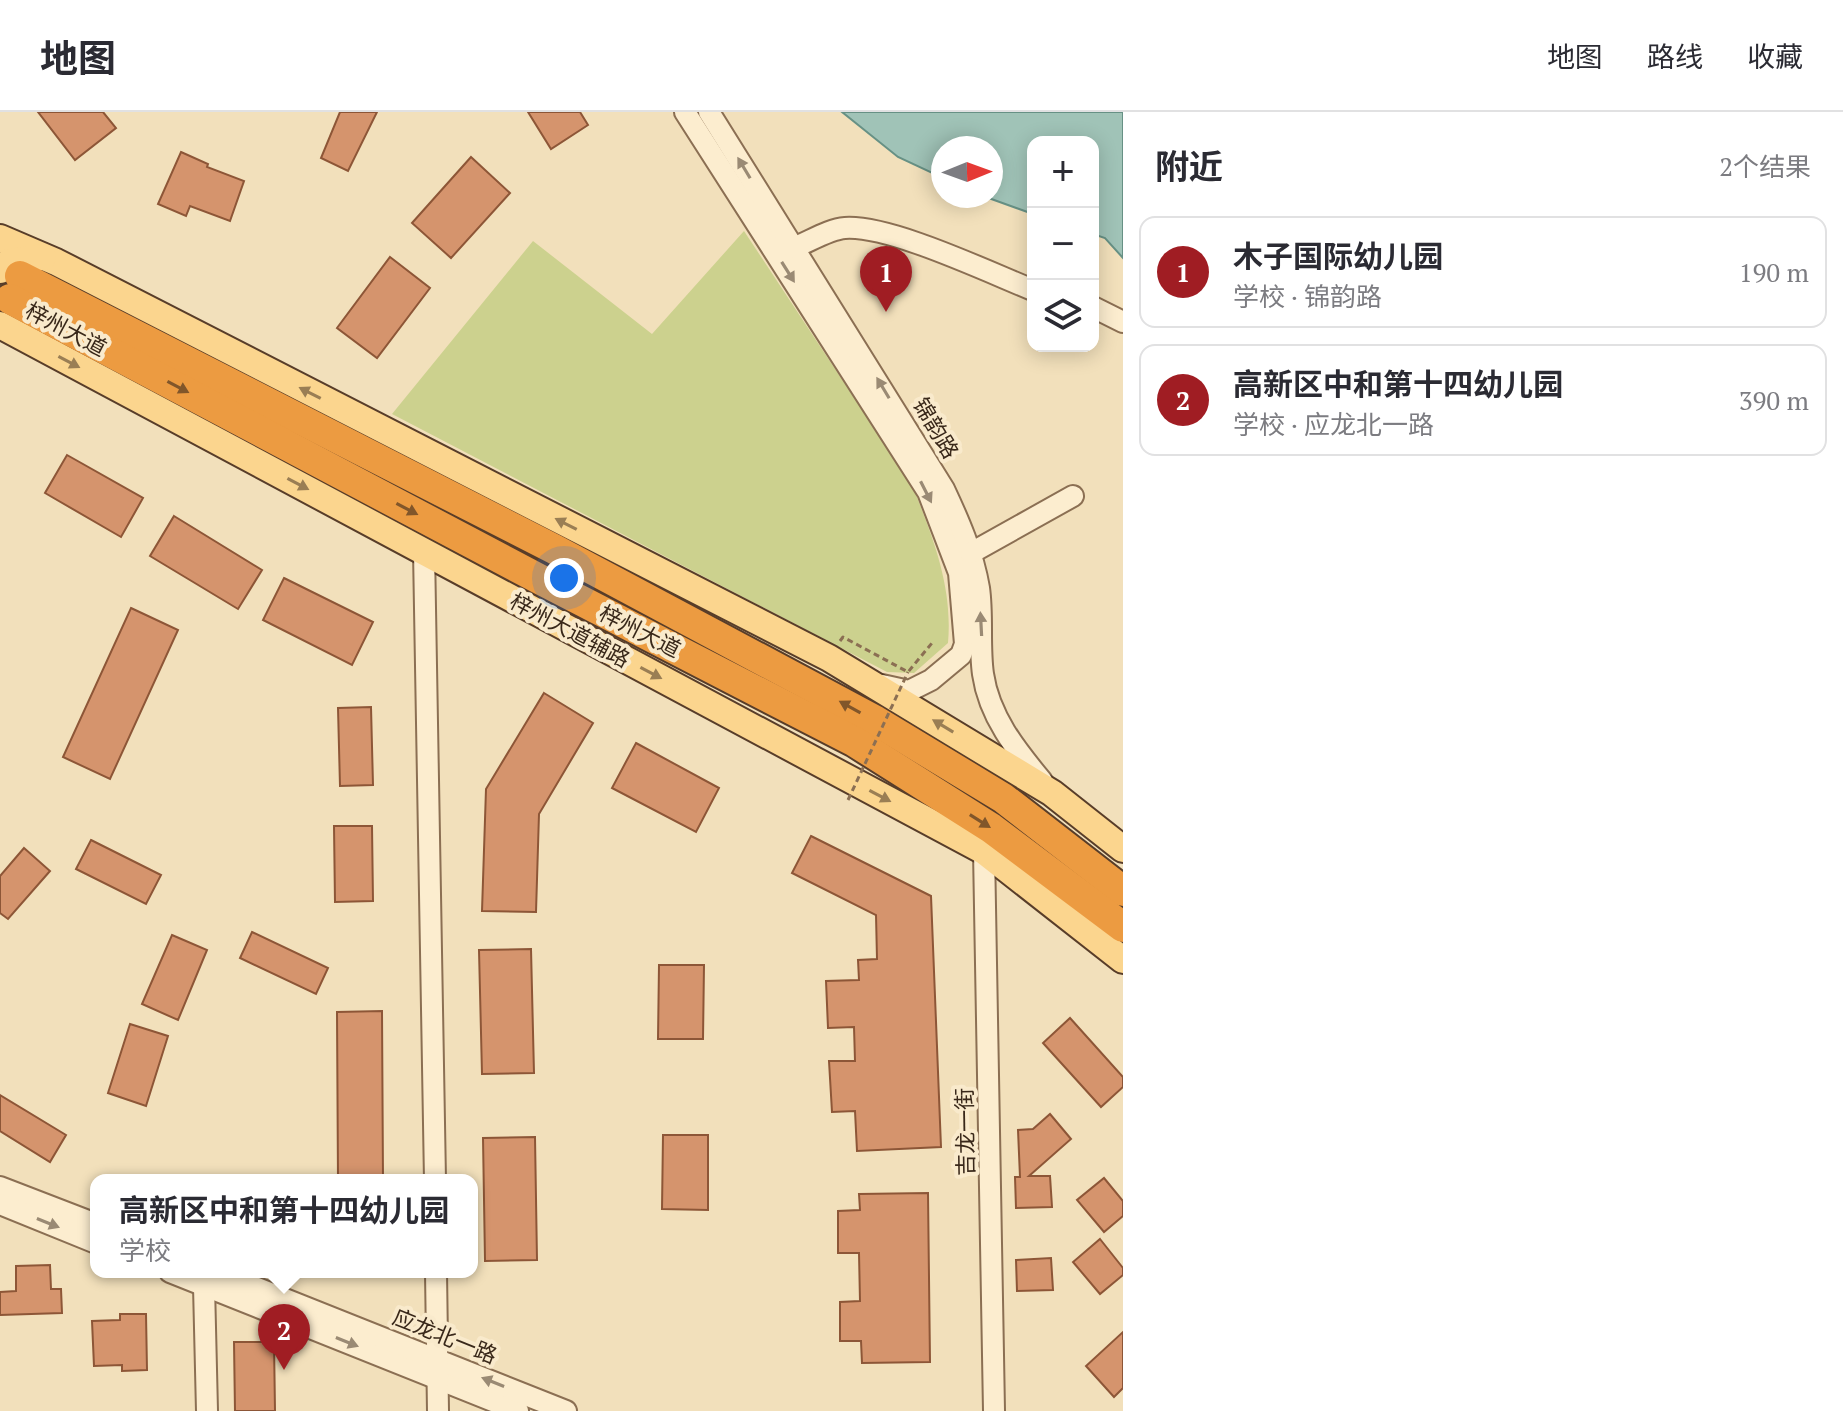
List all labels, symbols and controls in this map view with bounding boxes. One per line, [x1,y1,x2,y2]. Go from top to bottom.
text: 地图 [40,33,116,83]
text: 地图 [1547,38,1603,75]
text: 路线 [1647,38,1703,75]
text: 收藏 [1747,38,1803,75]
north arrow [931,136,1003,208]
map controls [1027,136,1099,352]
button: + [1027,136,1099,208]
text: 附近 [1155,144,1223,189]
text: 2个结果 [1719,149,1811,183]
one-way arrow [738,157,752,179]
button: − [1027,208,1099,280]
text: 木子国际幼儿园 [1233,236,1443,276]
pin: 1 [860,246,912,312]
text: 1 [1176,255,1190,289]
text: 190 m [1739,255,1809,289]
one-way arrow [780,261,795,282]
text: 学校 · 锦韵路 [1233,279,1382,313]
button: layers [1027,280,1099,352]
street label: 梓州大道 [21,295,112,362]
one-way arrow [58,355,80,369]
text: 高新区中和第十四幼儿园 [1233,364,1563,404]
one-way arrow [877,377,891,399]
one-way arrow [166,381,189,394]
text: 2 [1176,383,1190,417]
text: 390 m [1739,383,1809,417]
one-way arrow [298,386,321,399]
street label: 锦韵路 [907,392,966,464]
text: 学校 · 应龙北一路 [1233,407,1434,441]
one-way arrow [287,478,310,491]
one-way arrow [919,480,932,503]
one-way arrow [396,502,419,516]
one-way arrow [554,518,577,531]
your location [544,558,584,598]
street label: 梓州大道辅路 [505,586,635,673]
street label: 梓州大道 [594,598,686,663]
one-way arrow [974,611,987,636]
one-way arrow [640,666,662,680]
one-way arrow [839,700,861,714]
one-way arrow [932,719,954,733]
one-way arrow [869,789,891,803]
one-way arrow [969,813,990,828]
street label: 吉龙一街 [949,1088,980,1176]
popup [90,1174,478,1278]
text: 高新区中和第十四幼儿园 [119,1190,449,1230]
one-way arrow [36,1217,60,1230]
text: 学校 [119,1233,171,1267]
street label: 应龙北一路 [389,1301,502,1370]
pin: 2 [258,1304,310,1370]
one-way arrow [335,1336,359,1349]
one-way arrow [481,1375,505,1388]

